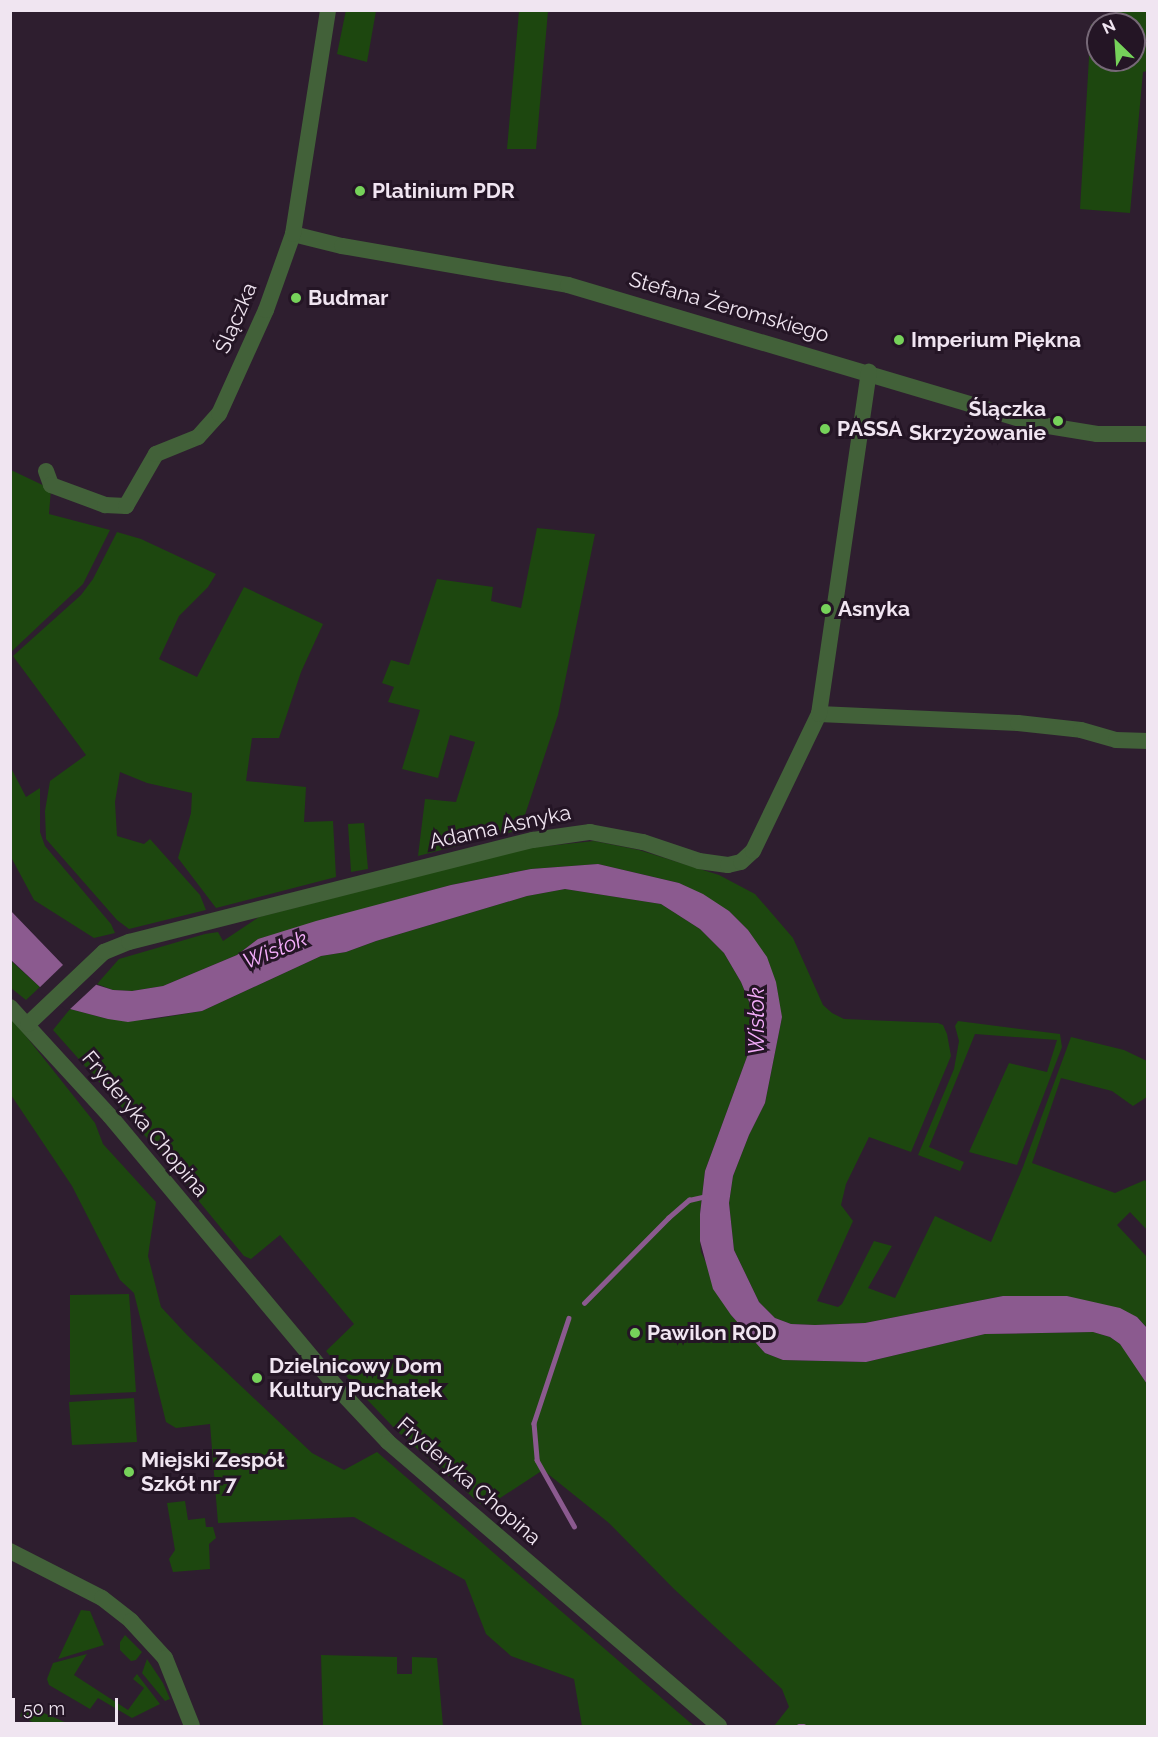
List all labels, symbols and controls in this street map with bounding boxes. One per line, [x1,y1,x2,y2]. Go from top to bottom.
north arrow [1086,12,1146,72]
text: N [1099,16,1119,38]
place label: Platinium PDR [372,178,515,204]
marker: Platinium PDR [353,184,367,198]
street label: Stefana Żeromskiego [626,266,832,348]
street label: Ślączka [210,279,262,357]
place label: Budmar [308,285,388,311]
marker: Budmar [289,291,303,305]
place label: Imperium Piękna [911,327,1081,353]
marker: Imperium Piękna [892,333,906,347]
place label: Ślączka Skrzyżowanie [909,396,1046,446]
marker: Ślączka Skrzyżowanie [1051,414,1065,428]
place label: PASSA [837,416,902,442]
marker: PASSA [818,422,832,436]
place label: Asnyka [838,596,910,622]
marker: Asnyka [819,602,833,616]
street label: Adama Asnyka [427,800,573,854]
water label: Wisłok [239,925,311,975]
water label: Wisłok [744,987,770,1055]
street label: Fryderyka Chopina [77,1046,213,1202]
place label: Pawilon ROD [647,1320,776,1346]
marker: Pawilon ROD [628,1326,642,1340]
place label: Dzielnicowy Dom Kultury Puchatek [269,1353,443,1403]
marker: Dzielnicowy Dom Kultury Puchatek [250,1371,264,1385]
street label: Fryderyka Chopina [392,1412,546,1550]
place label: Miejski Zespół Szkół nr 7 [141,1447,284,1497]
marker: Miejski Zespół Szkół nr 7 [122,1465,136,1479]
scale bar [15,1686,122,1724]
text: 50 m [23,1698,65,1719]

